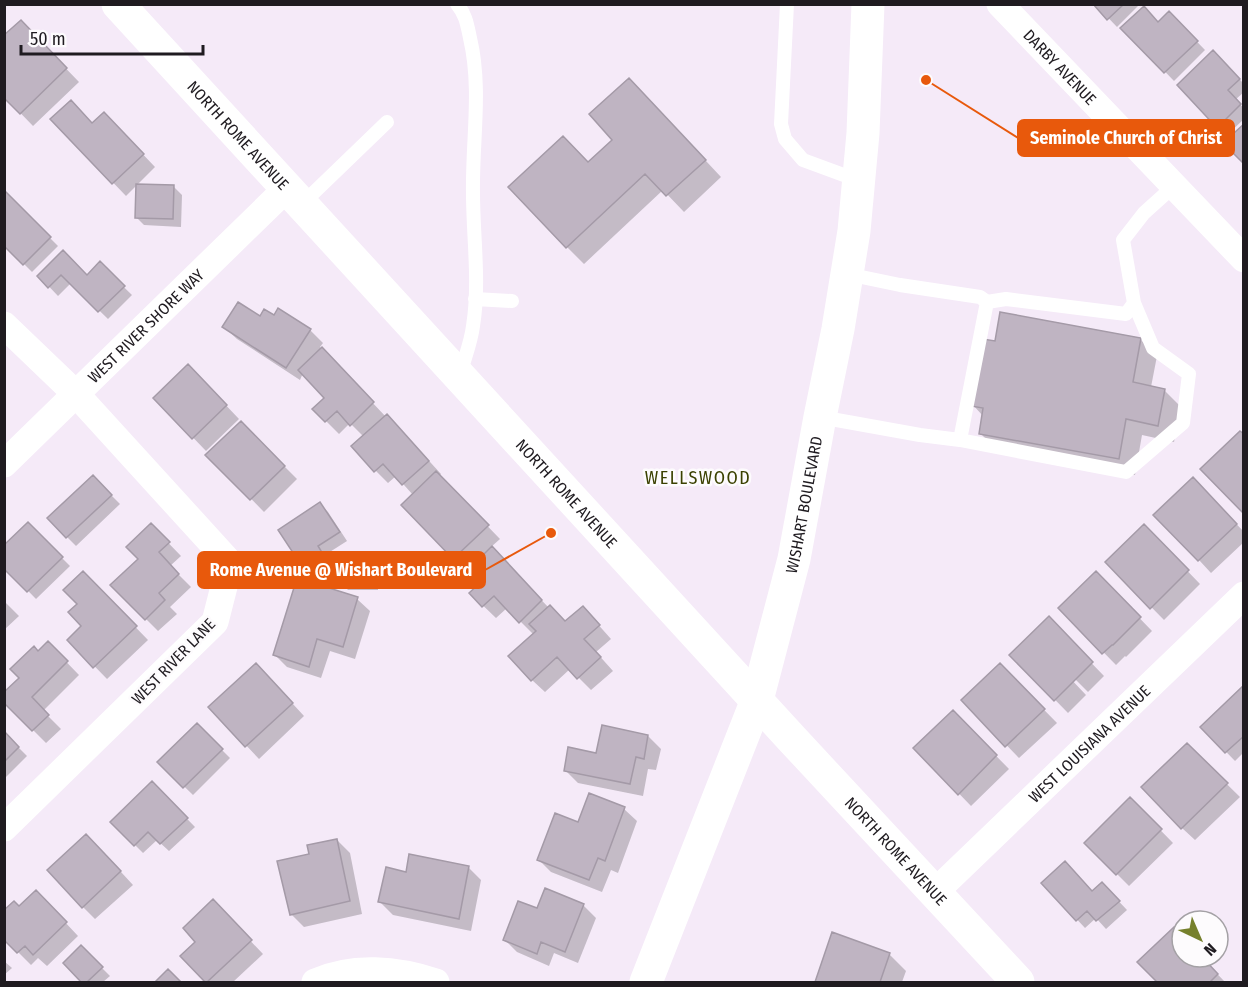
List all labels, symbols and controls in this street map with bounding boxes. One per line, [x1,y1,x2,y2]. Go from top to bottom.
scale bar [21,18,202,56]
street label: DARBY AVENUE [1019,26,1100,109]
text: 50 m [30,28,66,50]
street label: NORTH ROME AVENUE [183,77,293,194]
callout: Seminole Church of Christ [1018,120,1234,156]
text: Seminole Church of Christ [1030,127,1223,149]
street label: WEST RIVER SHORE WAY [84,265,208,387]
street label: NORTH ROME AVENUE [512,435,621,552]
street label: WISHART BOULEVARD [782,435,826,575]
district label: WELLSWOOD [645,467,751,489]
callout: Rome Avenue @ Wishart Boulevard [198,552,485,588]
text: Rome Avenue @ Wishart Boulevard [210,559,472,581]
street label: WEST RIVER LANE [128,615,219,708]
street label: WEST LOUISIANA AVENUE [1025,681,1154,807]
street label: NORTH ROME AVENUE [841,793,951,909]
north arrow [1170,909,1230,969]
text: N [1200,939,1220,960]

